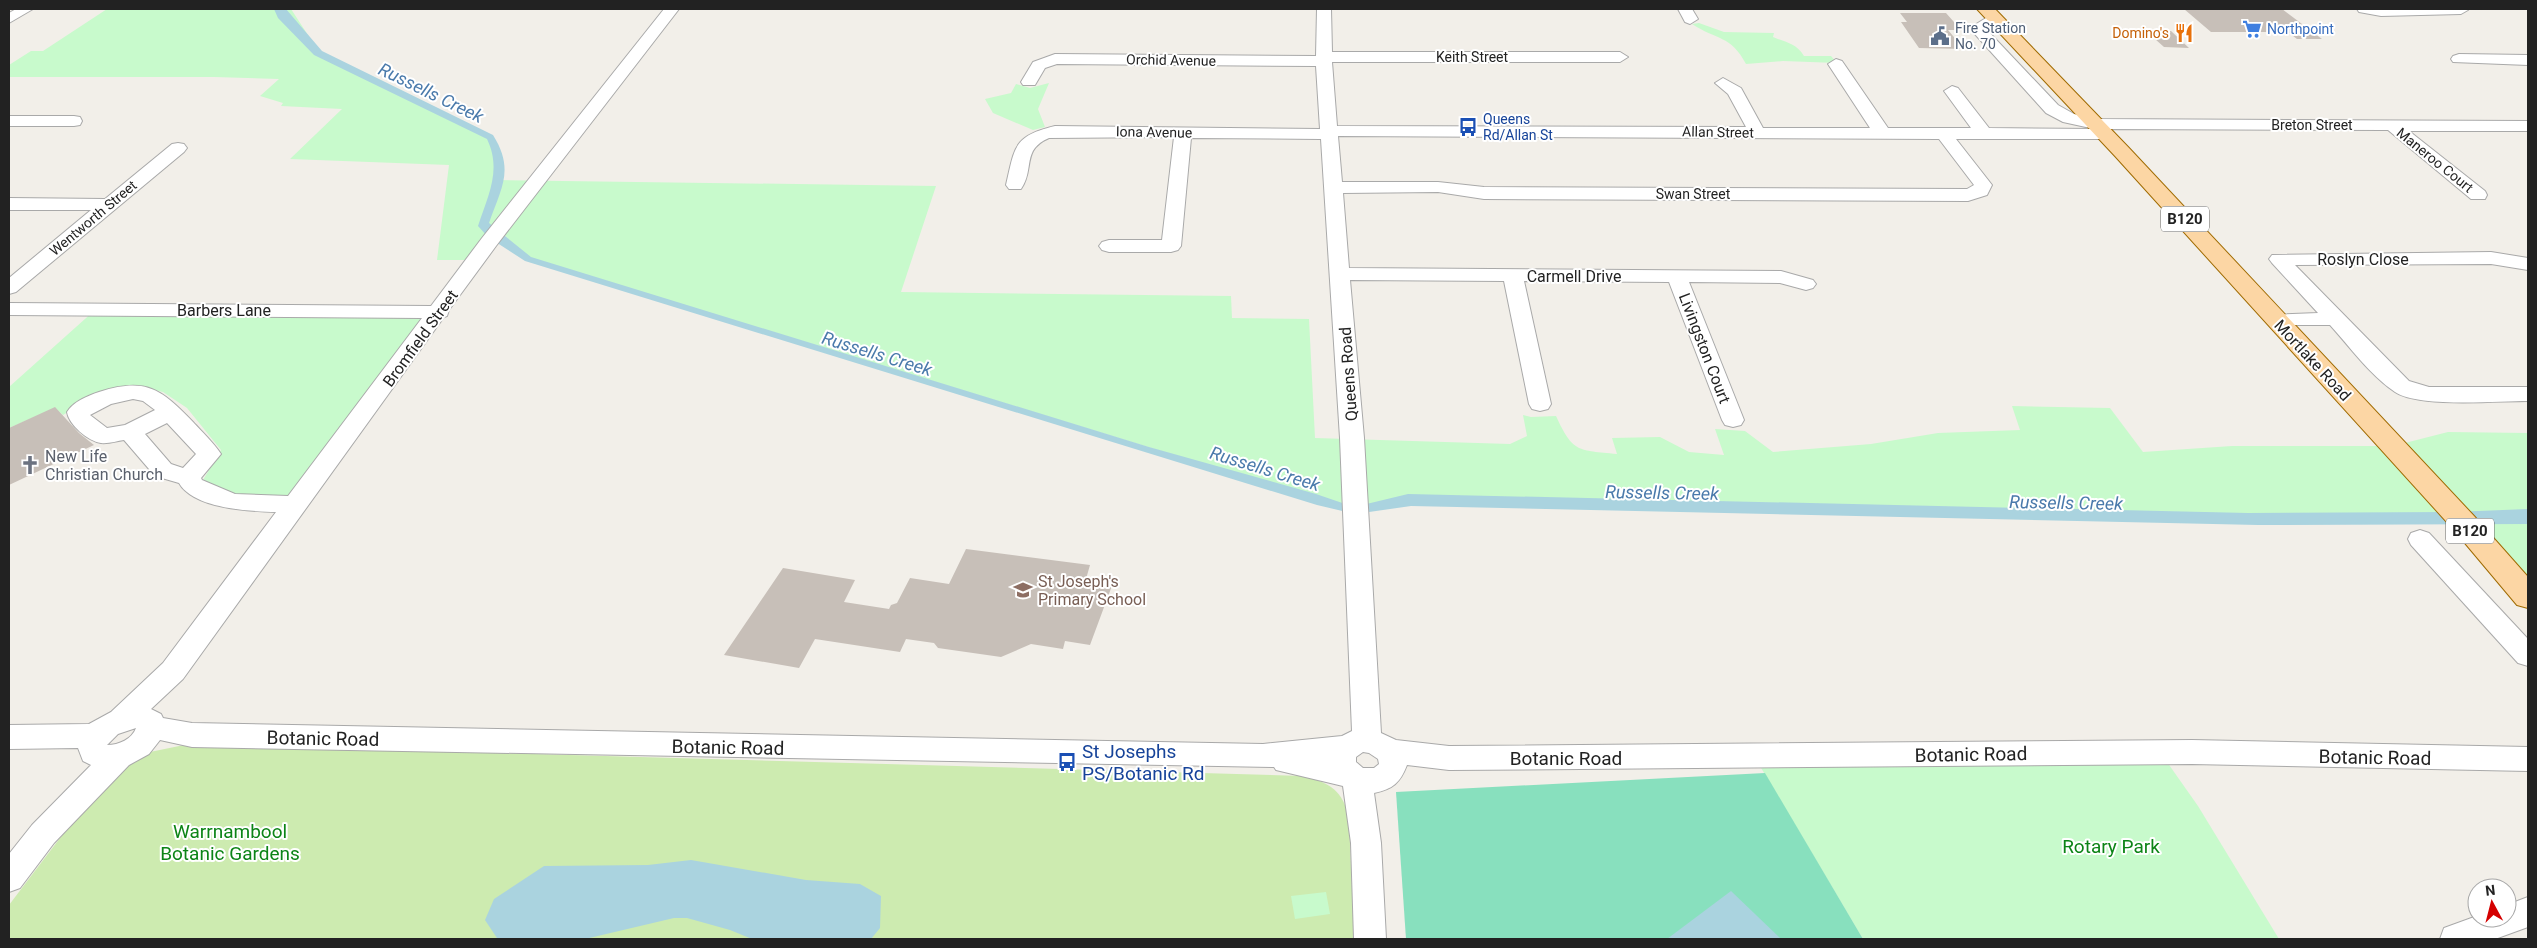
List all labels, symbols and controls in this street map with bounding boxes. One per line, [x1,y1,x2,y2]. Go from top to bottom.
supermarket icon: Northpoint [2241,18,2263,40]
place label: Fire Station No. 70 [1955,20,2026,52]
place label: Northpoint [2267,21,2334,37]
restaurant icon: Domino's [2173,22,2195,44]
public building icon: Fire Station No. 70 [1929,25,1951,47]
place label: Domino's [2112,25,2169,41]
street label: Keith Street [1436,49,1508,65]
street label: Orchid Avenue [1126,51,1216,69]
water label: Russells Creek [375,58,488,127]
place label: Queens Rd/Allan St [1483,111,1553,143]
bus stop icon: Queens Rd/Allan St [1457,116,1479,138]
street label: Breton Street [2271,117,2353,133]
street label: Iona Avenue [1116,123,1192,141]
street label: Allan Street [1682,123,1754,141]
street label: Maneroo Court [2394,124,2477,196]
street label: Wentworth Street [46,177,140,259]
street label: Swan Street [1656,186,1731,202]
road number: B120 [2161,206,2209,232]
street label: Roslyn Close [2317,250,2409,269]
street label: Carmell Drive [1527,267,1621,286]
street label: Bromfield Street [379,286,462,390]
street label: Livingston Court [1675,290,1734,406]
street label: Barbers Lane [177,301,271,320]
street label: Mortlake Road [2270,316,2355,405]
street label: Queens Road [1336,326,1361,422]
water label: Russells Creek [820,327,936,381]
water label: Russells Creek [1208,442,1324,496]
place label: New Life Christian Church [45,447,163,484]
church icon: New Life Christian Church [19,454,41,476]
water label: Russells Creek [1605,481,1720,504]
water label: Russells Creek [2009,491,2124,514]
road number: B120 [2446,518,2494,544]
place label: St Joseph's Primary School [1038,572,1146,609]
school or university icon: St Joseph's Primary School [1012,579,1034,601]
street label: Botanic Road [267,726,379,751]
street label: Botanic Road [672,735,784,760]
place label: St Josephs PS/Botanic Rd [1082,740,1205,785]
street label: Botanic Road [1915,742,2027,767]
street label: Botanic Road [2319,745,2431,770]
street label: Botanic Road [1510,747,1622,770]
bus stop icon: St Josephs PS/Botanic Rd [1056,751,1078,773]
park label: Warrnambool Botanic Gardens [160,820,300,865]
park label: Rotary Park [2062,835,2160,858]
north arrow [2467,878,2517,928]
text: N [2485,882,2496,899]

